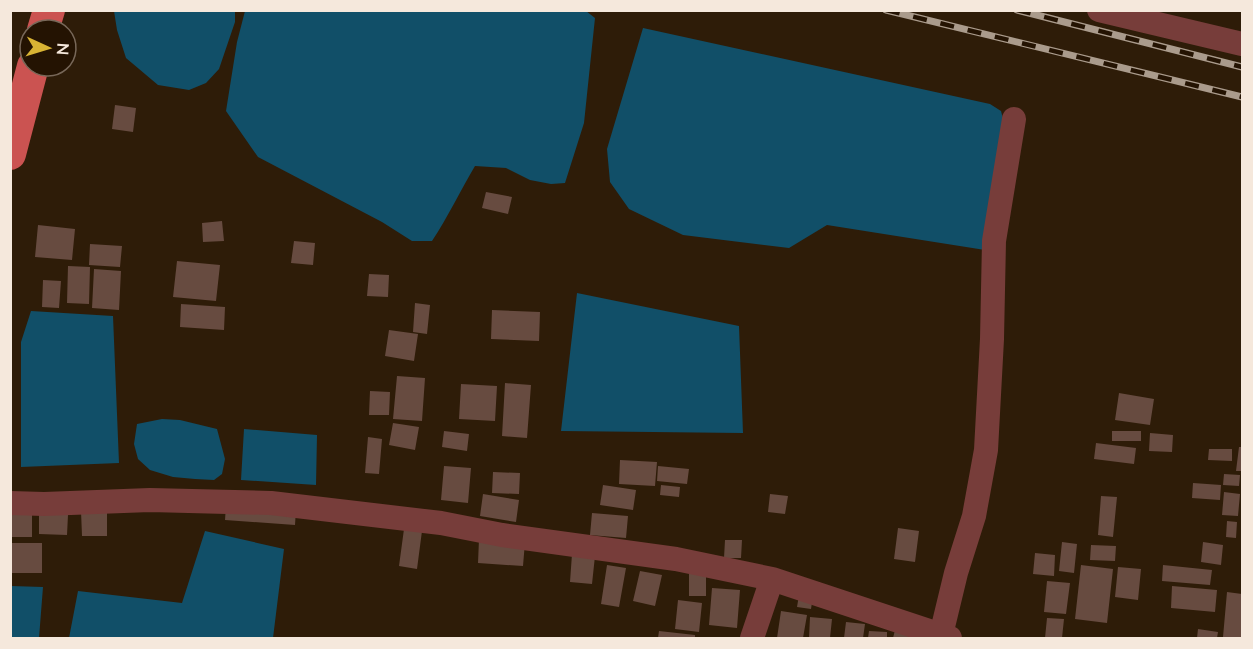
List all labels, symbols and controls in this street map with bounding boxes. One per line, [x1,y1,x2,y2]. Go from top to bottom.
north arrow [18,18,78,78]
text: N [54,42,73,56]

